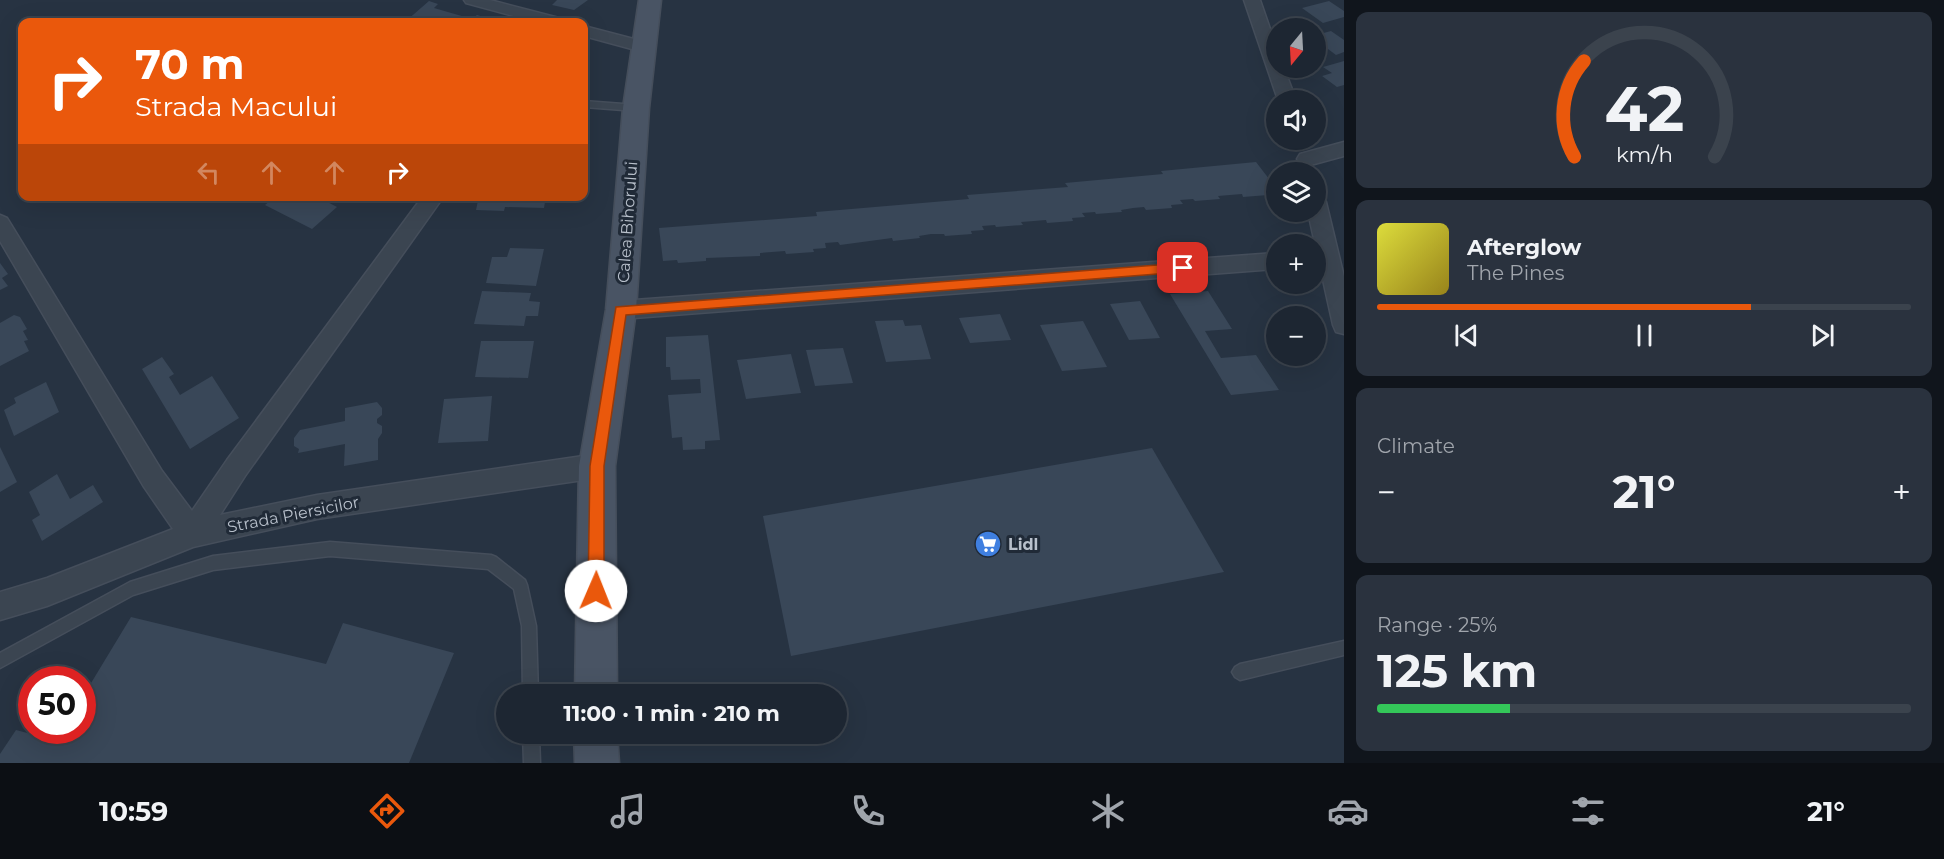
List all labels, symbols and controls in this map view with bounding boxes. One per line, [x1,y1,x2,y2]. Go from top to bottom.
north arrow [1266,18,1326,78]
map controls [1266,18,1326,366]
text: 70 m [135,38,245,90]
icon: right [36,42,114,120]
text: 42 [1604,71,1684,147]
text: Strada Macului [135,90,337,123]
button: sound [1266,90,1326,150]
text: km/h [1615,141,1673,167]
icon: left [192,156,225,189]
icon: ahead [255,156,288,189]
icon: ahead [318,156,351,189]
icon: right [381,156,414,189]
street label: Calea Bihorului [614,161,641,283]
button: layers [1266,162,1326,222]
button: + [1266,234,1326,294]
text: Afterglow [1467,234,1581,261]
pin [1157,242,1208,293]
icon: arrive [1166,251,1199,284]
text: The Pines [1467,261,1564,285]
button: − [1266,306,1326,366]
icon: previous [1450,319,1483,352]
icon: pause [1628,319,1661,352]
icon: next [1806,319,1839,352]
text: Climate [1377,434,1455,458]
text: 21° [1612,464,1676,519]
text: − [1377,472,1396,512]
text: + [1892,472,1911,512]
street label: Strada Piersicilor [226,492,361,537]
supermarket icon: Lidl [973,529,1003,559]
place label: Lidl [1008,535,1038,554]
position arrow [564,559,628,623]
text: Range · 25% [1377,613,1497,637]
text: 125 km [1377,643,1537,698]
speed limit sign: 50 [18,666,96,744]
text: 11:00 · 1 min · 210 m [563,700,780,727]
icon: directions [366,790,408,832]
icon: music [607,790,649,832]
icon: phone [847,790,889,832]
icon: climate [1087,790,1129,832]
icon: car [1327,790,1369,832]
icon: filters [1567,790,1609,832]
text: 10:59 [99,795,168,828]
text: 21° [1807,795,1845,828]

